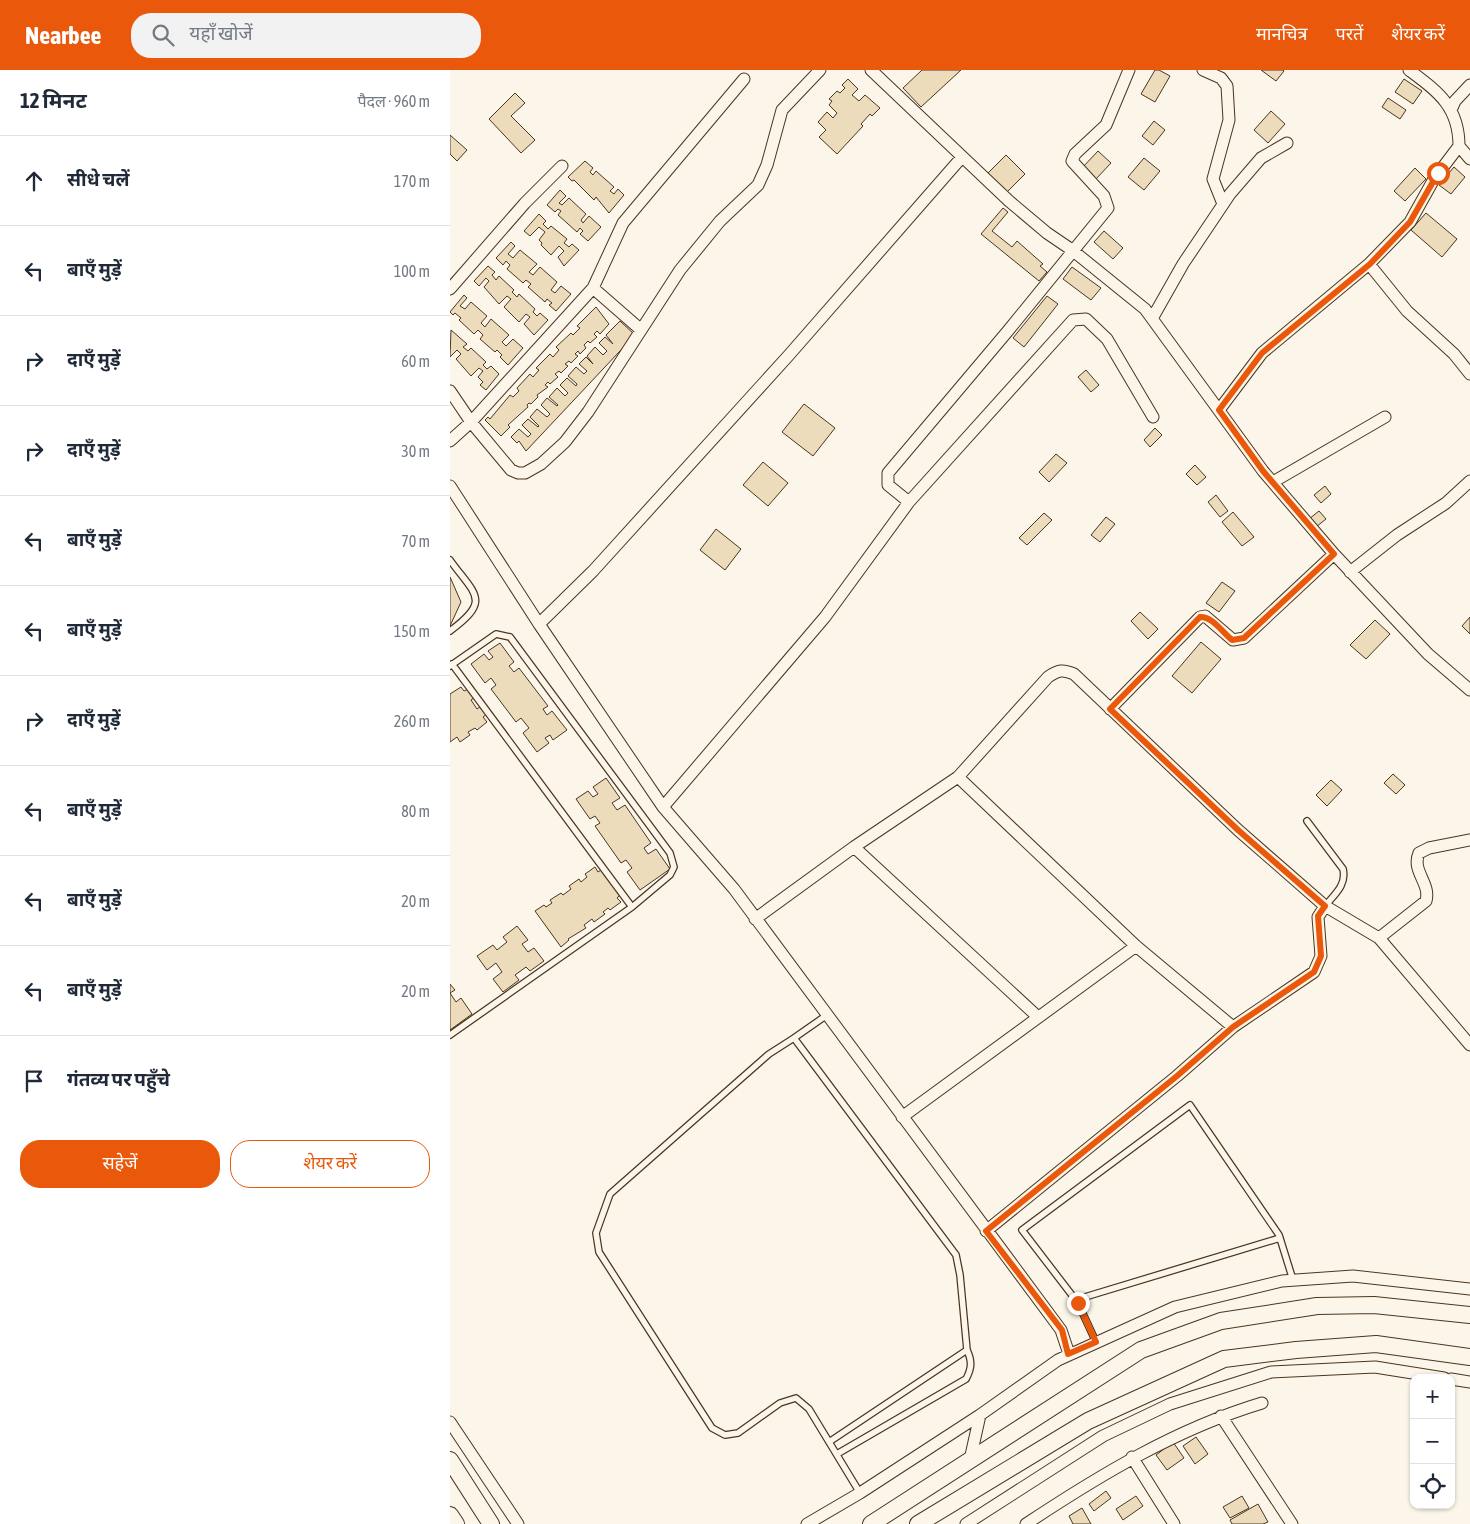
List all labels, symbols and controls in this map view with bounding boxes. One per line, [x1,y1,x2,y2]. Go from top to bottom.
search box [131,13,481,58]
icon: search [149,21,177,49]
text: Nearbee [25,22,101,49]
text: यहाँ खोजें [189,22,253,44]
text: मानचित्र [1256,23,1307,44]
text: परतें [1335,23,1363,44]
text: शेयर करें [1391,23,1445,44]
text: 12 मिनट [20,88,87,112]
text: पैदल · 960 m [357,92,430,110]
route start [1427,162,1450,185]
icon: ahead [20,167,48,195]
text: सीधे चलें [67,168,130,190]
text: 170 m [394,172,430,190]
icon: left [20,257,48,285]
text: बाएँ मुड़ें [67,258,122,280]
text: 100 m [394,262,430,280]
icon: right [20,347,48,375]
text: दाएँ मुड़ें [67,348,121,370]
text: 60 m [401,352,430,370]
icon: right [20,437,48,465]
text: दाएँ मुड़ें [67,438,121,460]
text: 30 m [401,442,430,460]
icon: left [20,527,48,555]
text: बाएँ मुड़ें [67,528,122,550]
text: 70 m [401,532,430,550]
icon: left [20,617,48,645]
text: बाएँ मुड़ें [67,618,122,640]
text: 150 m [394,622,430,640]
icon: right [20,707,48,735]
text: दाएँ मुड़ें [67,708,121,730]
text: 260 m [394,712,430,730]
icon: left [20,797,48,825]
text: बाएँ मुड़ें [67,798,122,820]
text: 80 m [401,802,430,820]
icon: left [20,887,48,915]
text: बाएँ मुड़ें [67,888,122,910]
text: 20 m [401,892,430,910]
icon: left [20,977,48,1005]
text: बाएँ मुड़ें [67,978,122,1000]
text: 20 m [401,982,430,1000]
icon: arrive [20,1067,48,1095]
text: गंतव्य पर पहुँचे [67,1068,170,1090]
button: सहेजें [20,1140,220,1188]
button: शेयर करें [230,1140,430,1188]
route end [1067,1292,1090,1315]
map controls [1410,1374,1455,1509]
button: + [1410,1374,1455,1419]
button: − [1410,1419,1455,1464]
button: locate [1410,1464,1455,1509]

